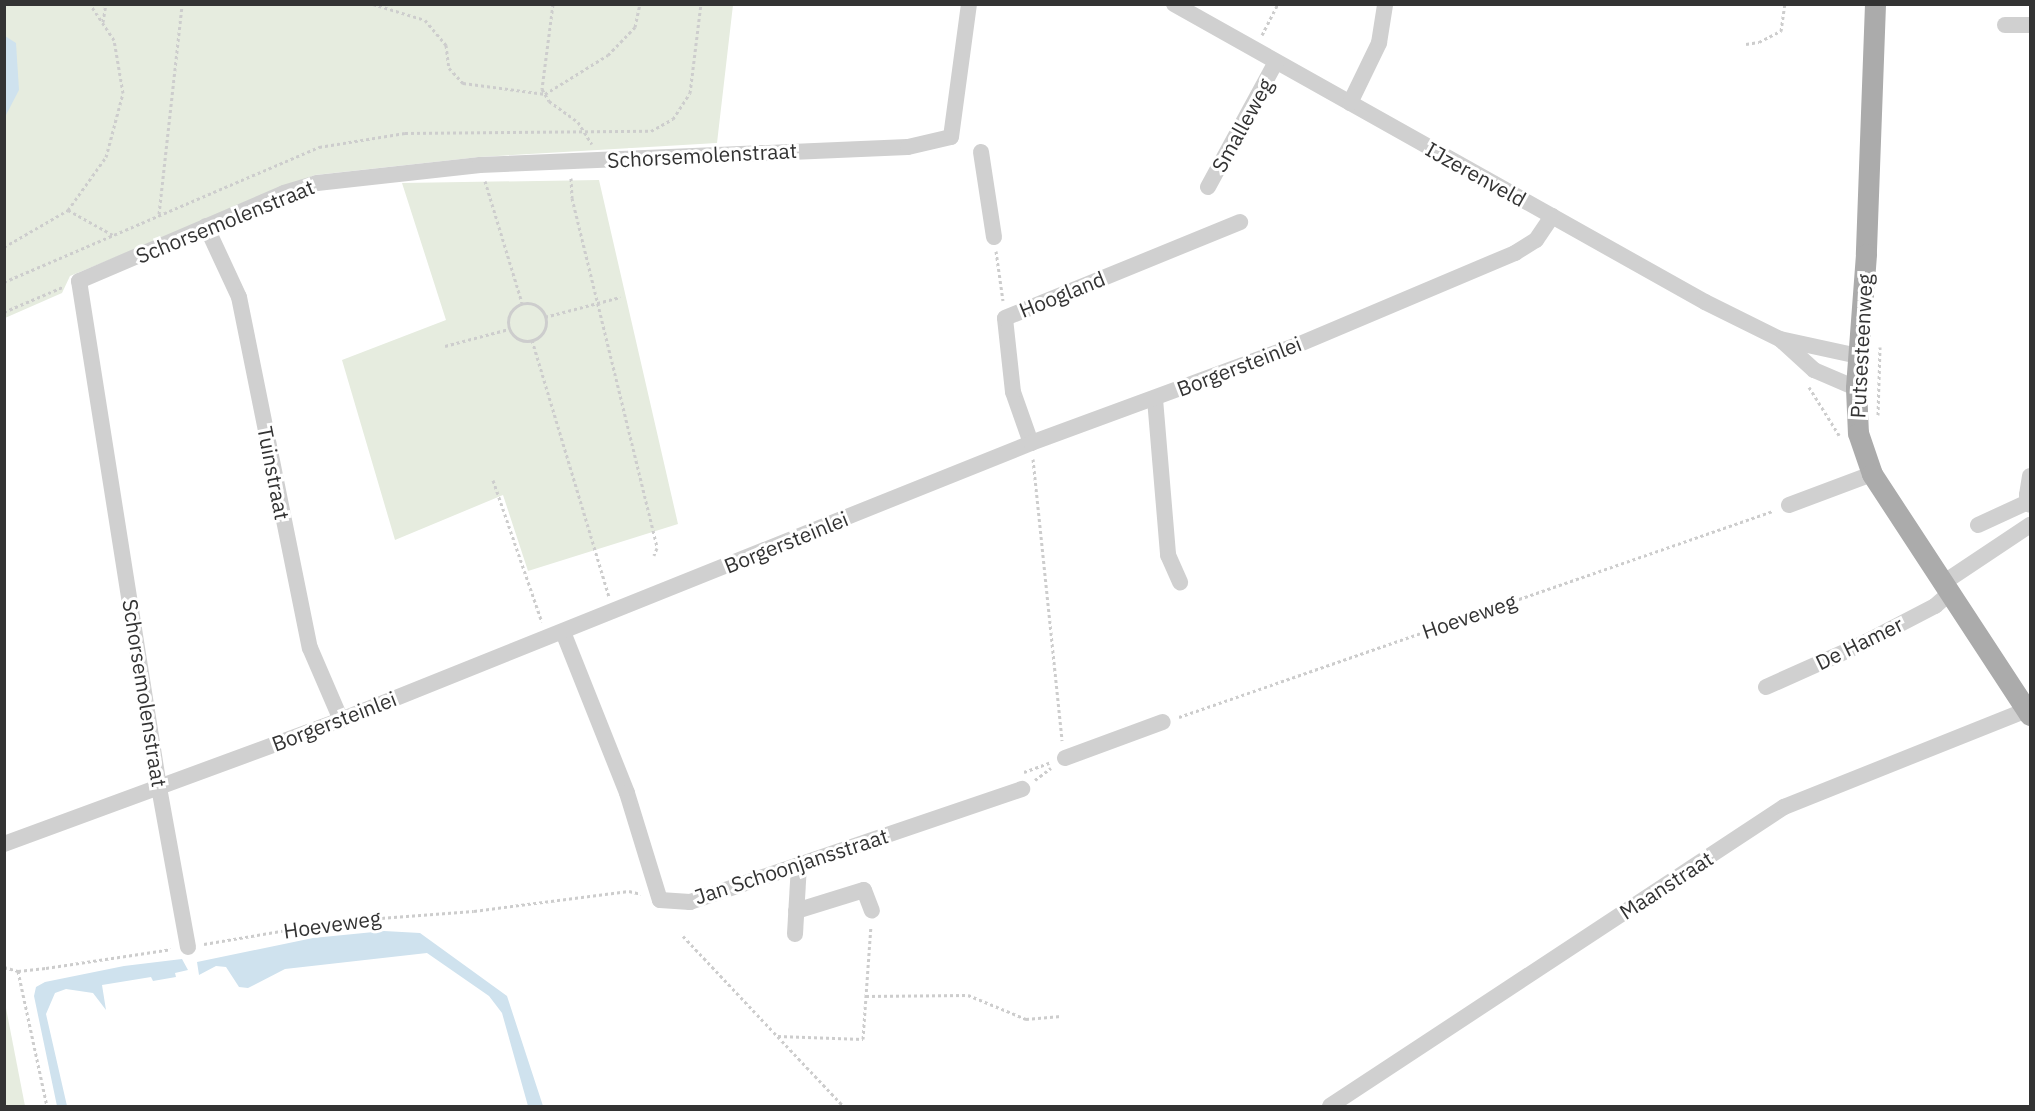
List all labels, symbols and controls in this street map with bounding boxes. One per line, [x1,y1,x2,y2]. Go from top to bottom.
street label: Smalleweg [1206,74,1278,176]
street label: IJzerenveld [1422,136,1530,212]
street label: Schorsemolenstraat [606,137,798,173]
street label: Schorsemolenstraat [132,174,318,268]
street label: Hoogland [1015,265,1109,323]
street label: Putsesteenweg [1845,273,1877,419]
street label: Borgersteinlei [1173,331,1305,401]
street label: Tuinstraat [253,424,295,522]
street label: Borgersteinlei [720,506,852,578]
street label: Hoeveweg [1418,588,1520,644]
street label: Schorsemolenstraat [118,597,172,789]
street label: De Hamer [1811,611,1907,675]
street label: Borgersteinlei [268,686,400,756]
street label: Jan Schoonjansstraat [691,823,891,909]
street label: Maanstraat [1615,845,1717,925]
street label: Hoeveweg [282,905,382,943]

